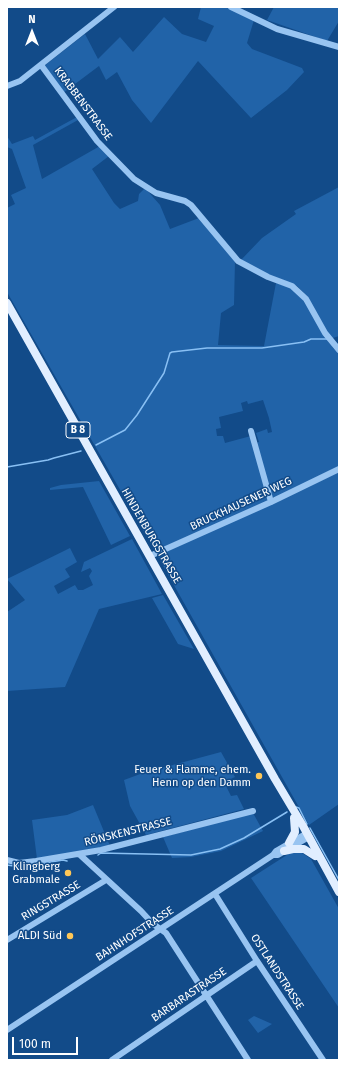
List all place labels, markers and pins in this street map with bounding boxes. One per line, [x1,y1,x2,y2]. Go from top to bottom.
place label: Feuer & Flamme, ehem. Henn op den Damm [134,763,251,789]
marker: Feuer & Flamme, ehem. Henn op den Damm [254,771,264,781]
place label: Klingberg Grabmale [12,860,60,886]
marker: Klingberg Grabmale [63,868,73,878]
place label: ALDI Süd [18,929,62,943]
marker: ALDI Süd [65,931,75,941]

